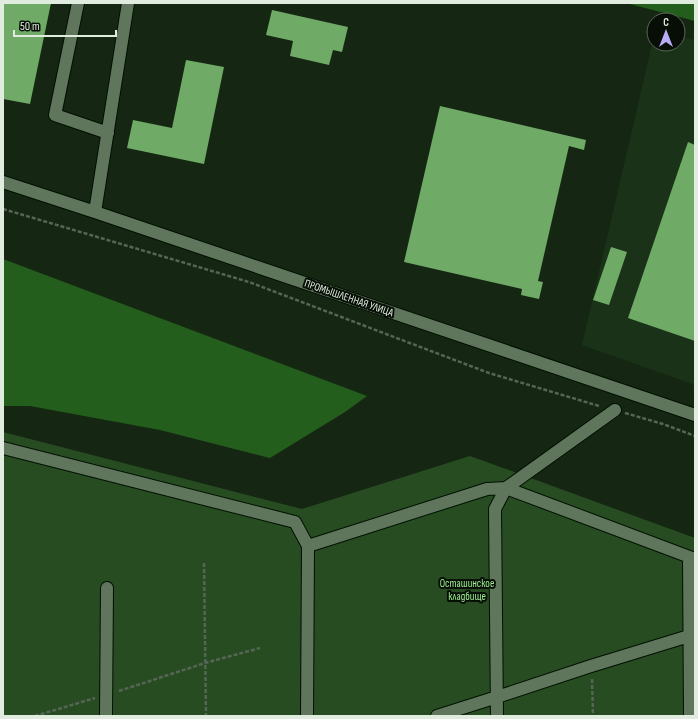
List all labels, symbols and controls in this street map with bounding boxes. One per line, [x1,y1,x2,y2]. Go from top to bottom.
scale bar [14,12,116,38]
north arrow [646,12,686,52]
text: С [663,16,669,29]
text: 50 m [20,19,40,34]
street label: ПРОМЫШЛЕННАЯ УЛИЦА [303,277,395,319]
park label: Осташинское кладбище [440,577,494,603]

